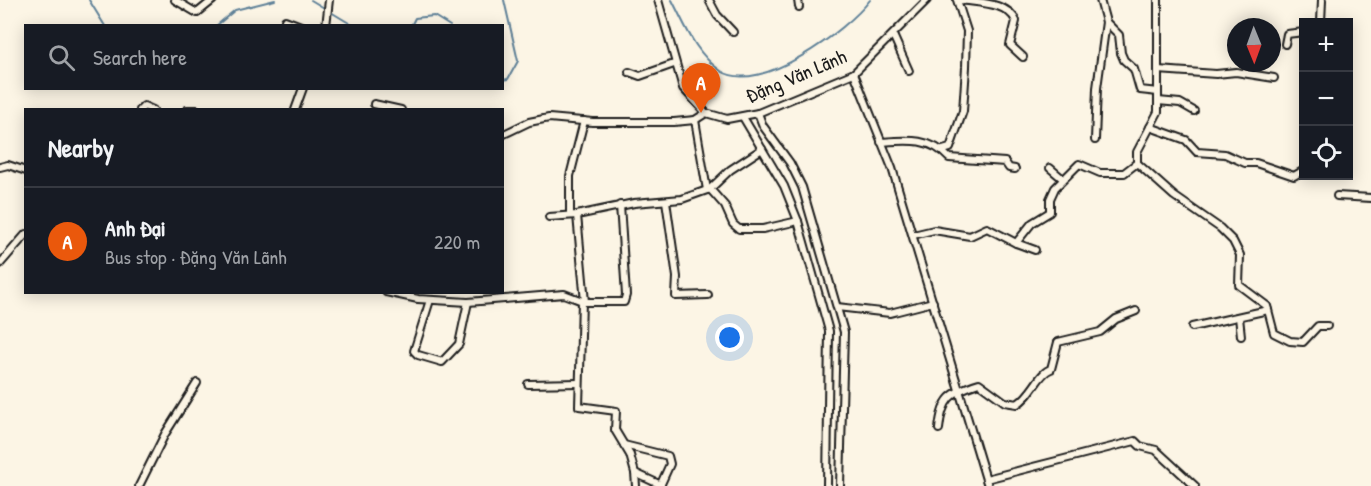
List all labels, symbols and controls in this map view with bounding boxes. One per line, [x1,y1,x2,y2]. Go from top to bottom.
north arrow [1227,18,1281,72]
map controls [1299,18,1353,180]
button: + [1299,18,1353,72]
search box [24,24,504,90]
icon: search [45,41,78,74]
text: Search here [93,42,187,72]
street label: Đặng Văn Lãnh [741,42,850,109]
pin: A [682,63,720,113]
button: − [1299,72,1353,126]
button: locate [1299,126,1353,180]
text: Nearby [48,130,114,165]
text: Anh Đại [105,213,166,243]
text: A [63,228,72,255]
text: 220 m [434,228,480,255]
text: Bus stop · Đặng Văn Lãnh [105,243,287,270]
your location [715,323,744,352]

